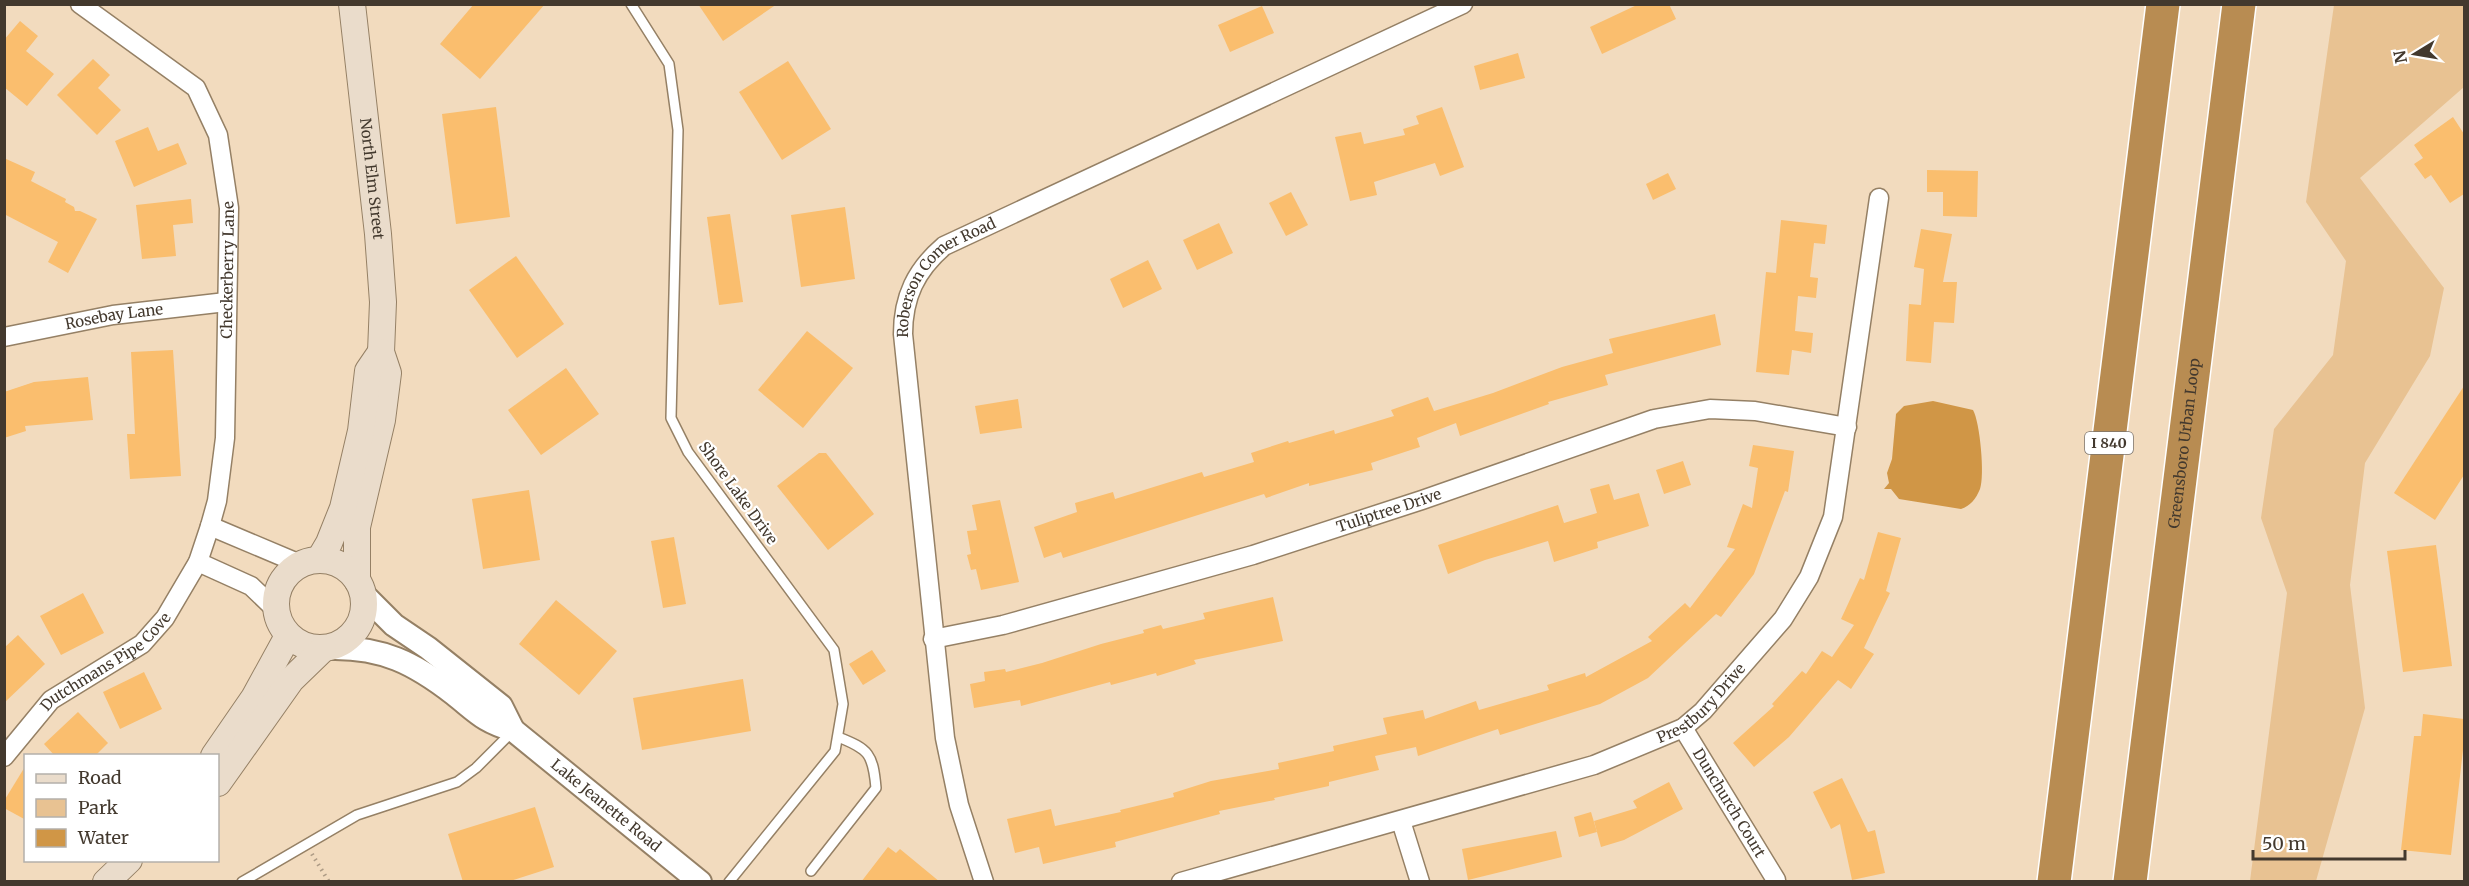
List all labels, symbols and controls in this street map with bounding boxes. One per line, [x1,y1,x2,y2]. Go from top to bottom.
north arrow [2385,24,2445,84]
text: N [2389,48,2411,65]
street label: North Elm Street [356,117,388,240]
street label: Checkerberry Lane [217,200,238,339]
street label: Roberson Comer Road [893,213,999,338]
street label: Rosebay Lane [63,299,164,333]
street label: Greensboro Urban Loop [2164,357,2204,530]
road number: I 840 [2085,432,2133,454]
street label: Shore Lake Drive [695,438,782,548]
street label: Tuliptree Drive [1334,484,1444,536]
street label: Dutchmans Pipe Cove [36,609,175,715]
street label: Prestbury Drive [1654,659,1749,747]
street label: Dunchurch Court [1689,745,1770,861]
legend [24,754,219,862]
street label: Lake Jeanette Road [547,755,665,856]
text: Road [78,766,122,789]
text: Park [78,796,119,819]
scale bar [2253,823,2404,861]
text: Water [77,826,129,849]
text: 50 m [2262,832,2306,855]

